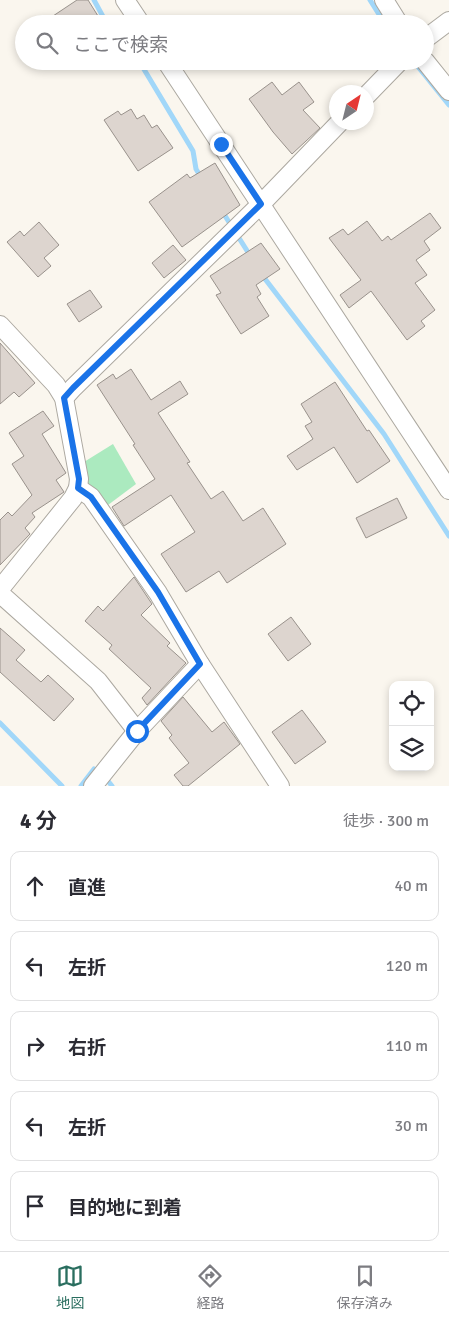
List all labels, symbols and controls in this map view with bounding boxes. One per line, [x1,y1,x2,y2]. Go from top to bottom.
search box [15,15,434,70]
icon: search [33,29,61,57]
text: ここで検索 [73,33,168,57]
north arrow [329,85,374,130]
route end [210,133,233,156]
map controls [389,681,434,771]
button: locate [389,681,434,726]
route start [126,720,149,743]
button: layers [389,726,434,771]
text: 4 分 [20,808,57,834]
text: 徒歩 · 300 m [343,811,429,831]
icon: ahead [21,872,49,900]
text: 直進 [68,876,106,900]
text: 40 m [394,876,428,896]
icon: left [21,952,49,980]
text: 左折 [68,956,106,980]
text: 120 m [386,956,428,976]
icon: right [21,1032,49,1060]
text: 右折 [68,1036,106,1060]
text: 110 m [386,1036,428,1056]
icon: left [21,1112,49,1140]
text: 左折 [68,1116,106,1140]
text: 30 m [394,1116,428,1136]
icon: arrive [21,1192,49,1220]
text: 目的地に到着 [68,1196,182,1220]
tab: 地図 [56,1262,84,1312]
tab: 経路 [196,1262,224,1312]
tab: 保存済み [337,1262,393,1312]

